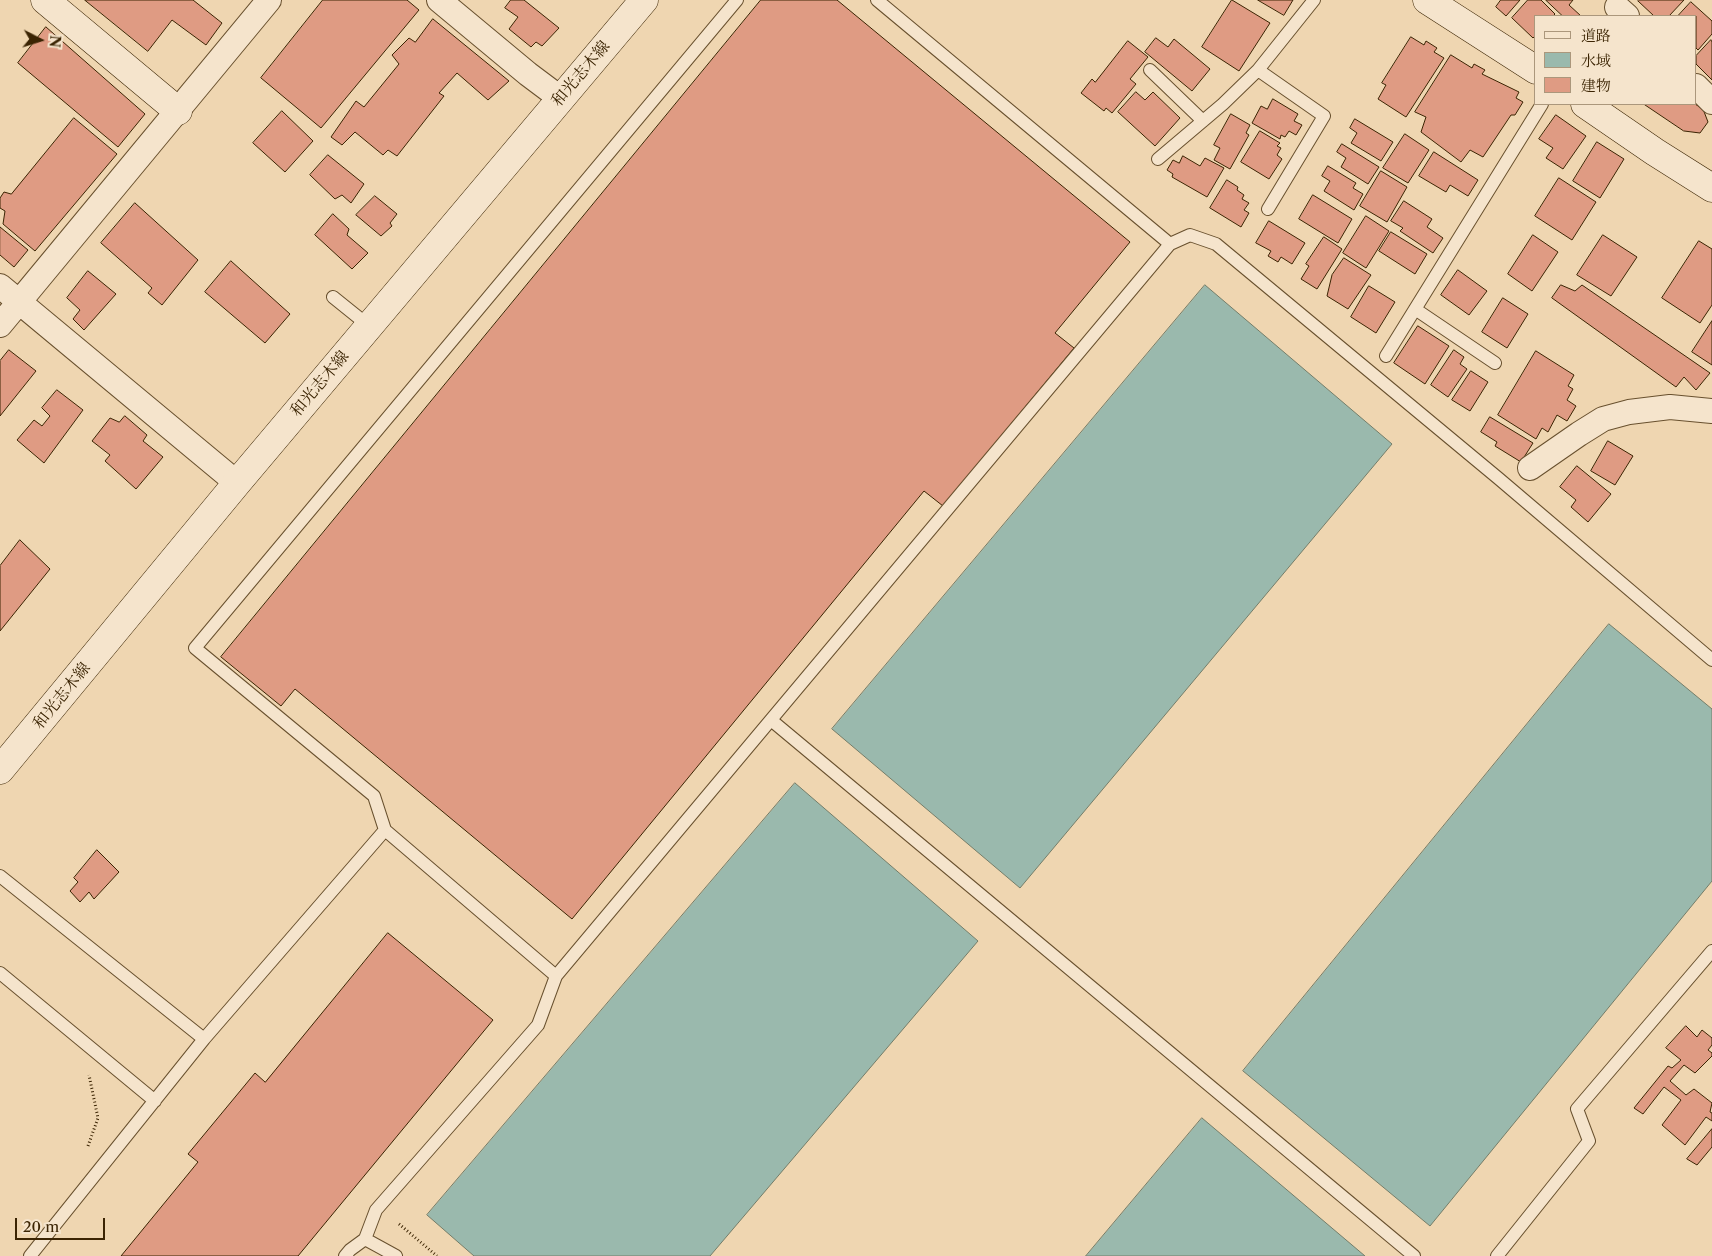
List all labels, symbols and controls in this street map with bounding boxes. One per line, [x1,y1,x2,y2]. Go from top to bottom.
north arrow [15,15,65,65]
legend [1534,15,1697,105]
text: 道路 [1581,26,1611,45]
text: N [45,34,64,48]
street label: 和光志木線 [548,37,614,111]
text: 水域 [1581,51,1611,70]
text: 建物 [1581,76,1611,95]
street label: 和光志木線 [287,347,353,421]
street label: 和光志木線 [29,659,95,733]
scale bar [18,1208,108,1240]
text: 20 m [23,1217,59,1236]

